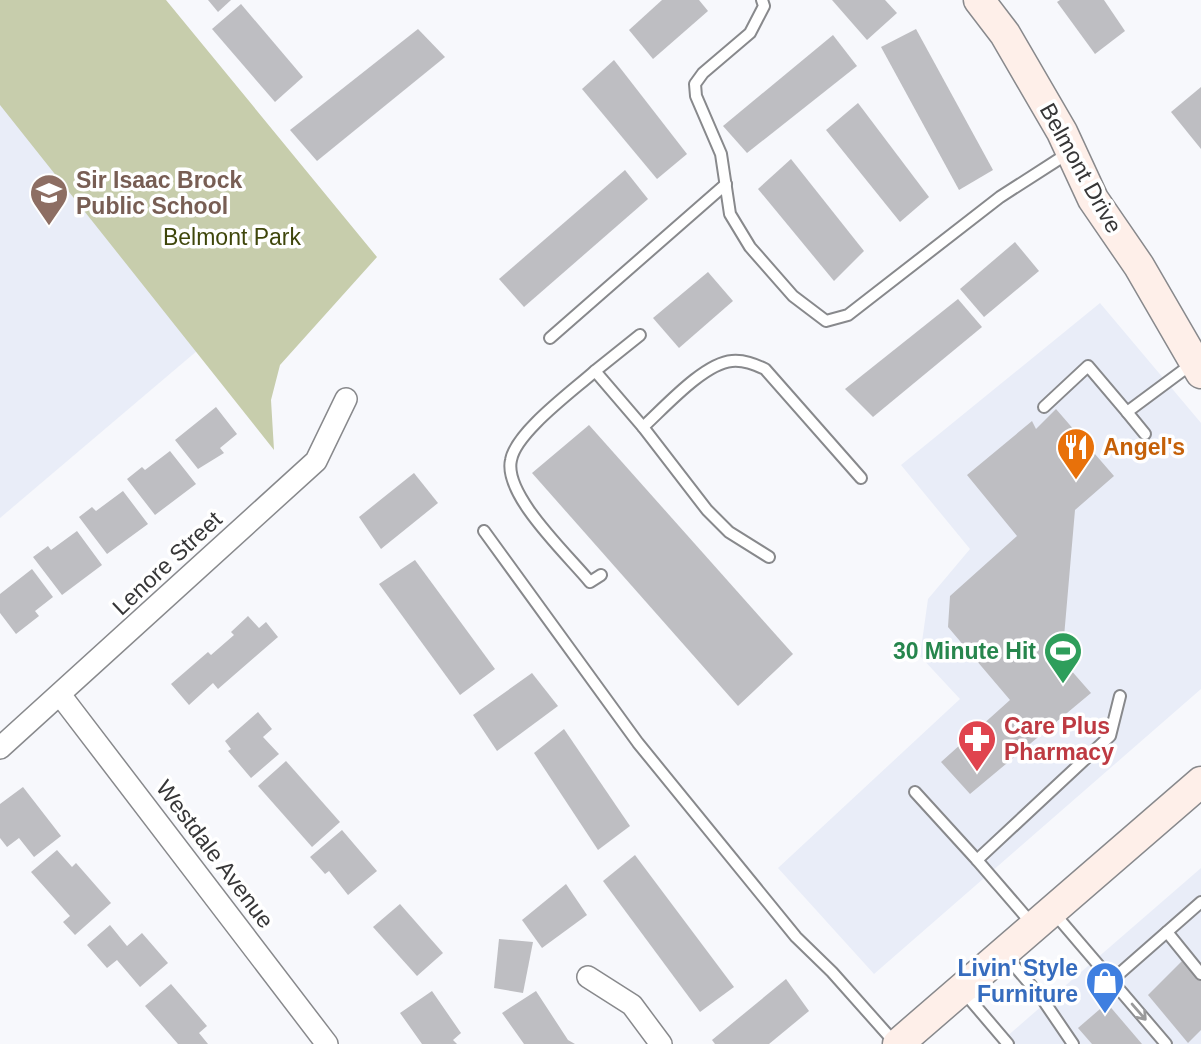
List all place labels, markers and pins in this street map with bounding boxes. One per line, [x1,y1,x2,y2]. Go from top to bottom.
place label: Sir Isaac Brock Public School [76,167,242,219]
school or university icon: Sir Isaac Brock Public School [28,172,70,227]
restaurant icon: Angel's [1055,426,1097,481]
place label: Angel's [1103,434,1185,460]
sports icon: 30 Minute Hit [1042,630,1084,685]
place label: 30 Minute Hit [893,638,1036,664]
place label: Care Plus Pharmacy [1004,713,1114,765]
pharmacy icon: Care Plus Pharmacy [956,718,998,773]
place label: Livin' Style Furniture [957,955,1078,1007]
shop icon: Livin' Style Furniture [1084,960,1126,1015]

